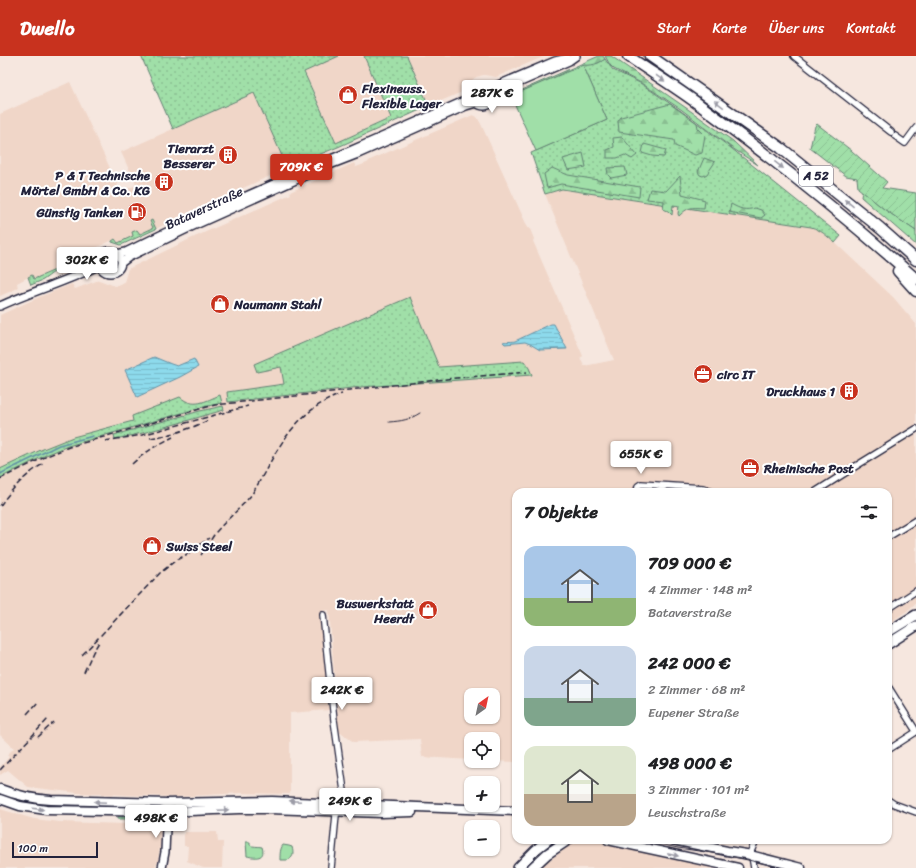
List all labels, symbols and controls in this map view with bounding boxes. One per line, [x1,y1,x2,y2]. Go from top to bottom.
text: Dwello [20,12,75,45]
text: Start [657,16,690,41]
text: Karte [712,16,747,41]
text: Über uns [769,16,824,41]
text: Kontakt [846,16,896,41]
one-way arrow [655,74,665,82]
place label: Flexineuss. Flexible Lager [361,77,443,115]
pin: 287K € [459,80,525,114]
text: 287K € [471,81,513,104]
shop icon: Flexineuss. Flexible Lager [337,84,359,106]
one-way arrow [714,100,724,108]
place label: Tierarzt Besserer [164,137,216,175]
building icon: Tierarzt Besserer [217,144,239,166]
pin: 709K € [268,154,334,188]
text: 709K € [279,155,323,178]
one-way arrow [773,161,784,170]
place label: P & T Technische Mörtel GmbH & Co. KG [20,164,151,202]
road number: A 52 [799,166,833,186]
building icon: P & T Technische Mörtel GmbH & Co. KG [153,171,175,193]
street label: Bataverstraße [161,180,247,236]
one-way arrow [844,199,855,208]
place label: Günstig Tanken [35,201,124,224]
fuel station icon: Günstig Tanken [126,201,148,223]
pin: 302K € [54,247,120,281]
text: 302K € [66,248,108,271]
shop icon: Naumann Stahl [209,293,231,315]
place label: Naumann Stahl [233,293,323,316]
office icon: circ IT [692,363,714,385]
place label: circ IT [716,363,756,386]
place label: Druckhaus 1 [766,380,835,403]
building icon: Druckhaus 1 [838,380,860,402]
pin: 655K € [608,441,674,475]
text: 655K € [619,442,663,465]
office icon: Rheinische Post [739,457,761,479]
place label: Rheinische Post [763,457,854,480]
text: 7 Objekte [524,497,598,527]
icon: filters [858,501,880,523]
shop icon: Swiss Steel [141,535,163,557]
place label: Swiss Steel [165,535,233,558]
text: 709 000 € [648,548,731,578]
icon: home [556,562,604,610]
text: 4 Zimmer · 148 m² [648,578,752,601]
place label: Buswerkstatt Heerdt [336,592,415,630]
shop icon: Buswerkstatt Heerdt [417,599,439,621]
text: Bataverstraße [648,601,732,624]
text: 242 000 € [648,648,731,678]
icon: home [556,662,604,710]
pin: 242K € [309,677,375,711]
text: 242K € [320,678,364,701]
text: 2 Zimmer · 68 m² [648,678,745,701]
north arrow [464,688,500,724]
map controls [464,688,500,856]
text: Eupener Straße [648,701,739,724]
button: locate [464,732,500,768]
text: 498 000 € [648,748,732,778]
icon: home [556,762,604,810]
button: + [464,776,500,812]
text: 3 Zimmer · 101 m² [648,778,749,801]
pin: 249K € [317,788,383,822]
text: 249K € [328,789,372,812]
one-way arrow [94,798,106,805]
one-way arrow [289,798,301,805]
text: Leuschstraße [648,801,726,824]
pin: 498K € [123,805,189,839]
one-way arrow [32,806,44,812]
text: 498K € [134,806,178,829]
one-way arrow [217,807,230,813]
button: − [464,820,500,856]
text: 100 m [18,839,48,858]
scale bar [12,840,98,859]
one-way arrow [667,852,679,858]

